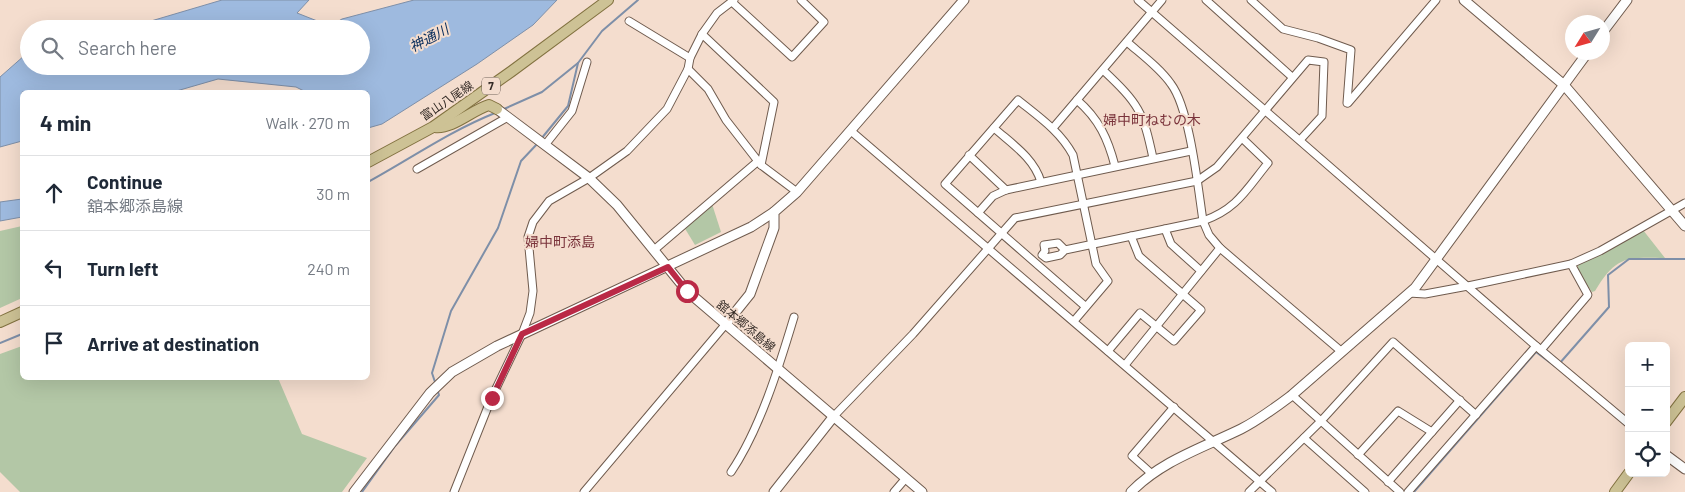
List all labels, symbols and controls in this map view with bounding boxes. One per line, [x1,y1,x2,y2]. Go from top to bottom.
north arrow [1565,15,1610,60]
water label: 神通川 [406,19,453,55]
search box [20,20,370,75]
icon: search [38,34,66,62]
text: Search here [78,36,177,59]
street label: 富山八尾線 [418,78,475,123]
road number: 7 [482,78,500,94]
text: 4 min [40,110,91,135]
district label: 婦中町ねむの木 [1103,111,1201,128]
text: Walk · 270 m [265,113,350,132]
text: Continue [87,170,163,193]
icon: ahead [40,179,68,207]
text: 30 m [316,184,350,203]
text: 舘本郷添島線 [87,196,183,215]
district label: 婦中町添島 [525,233,595,250]
icon: left [40,254,68,282]
text: Turn left [87,257,158,280]
text: 240 m [307,259,350,278]
route start [676,280,699,303]
street label: 舘本郷添島線 [715,297,779,354]
icon: arrive [40,329,68,357]
text: Arrive at destination [87,332,259,355]
map controls [1625,342,1670,477]
button: + [1625,342,1670,387]
route end [481,387,504,410]
button: − [1625,387,1670,432]
button: locate [1625,432,1670,477]

